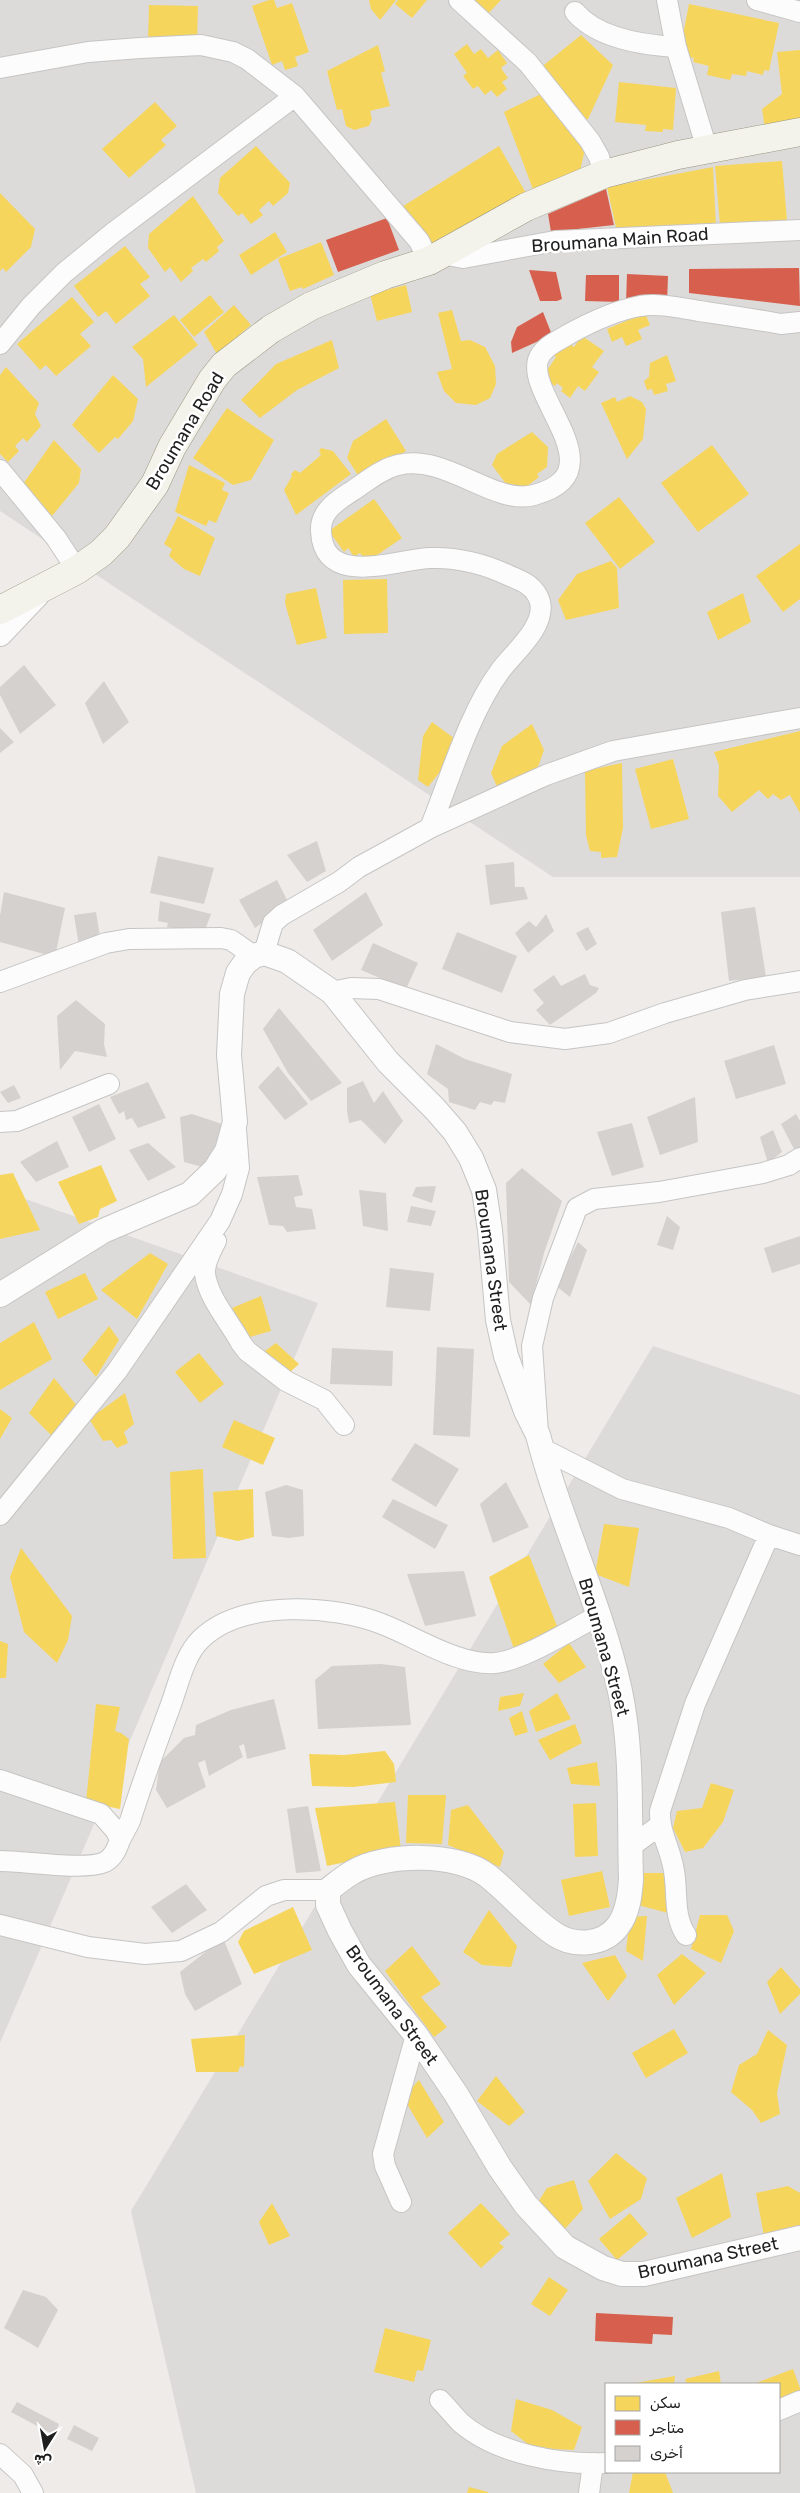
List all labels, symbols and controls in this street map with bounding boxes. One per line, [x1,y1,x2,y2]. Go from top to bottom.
street label: Broumana Main Road [531,223,709,257]
street label: Broumana Road [141,368,229,494]
street label: Broumana Street [470,1188,512,1332]
street label: Broumana Street [574,1575,634,1719]
street label: Broumana Street [341,1941,443,2069]
street label: Broumana Street [636,2232,780,2284]
legend [605,2383,780,2473]
text: سكن [650,2394,681,2412]
text: متاجر [649,2419,684,2437]
north arrow [20,2423,70,2473]
text: أخرى [650,2444,683,2462]
text: ش [32,2450,53,2470]

